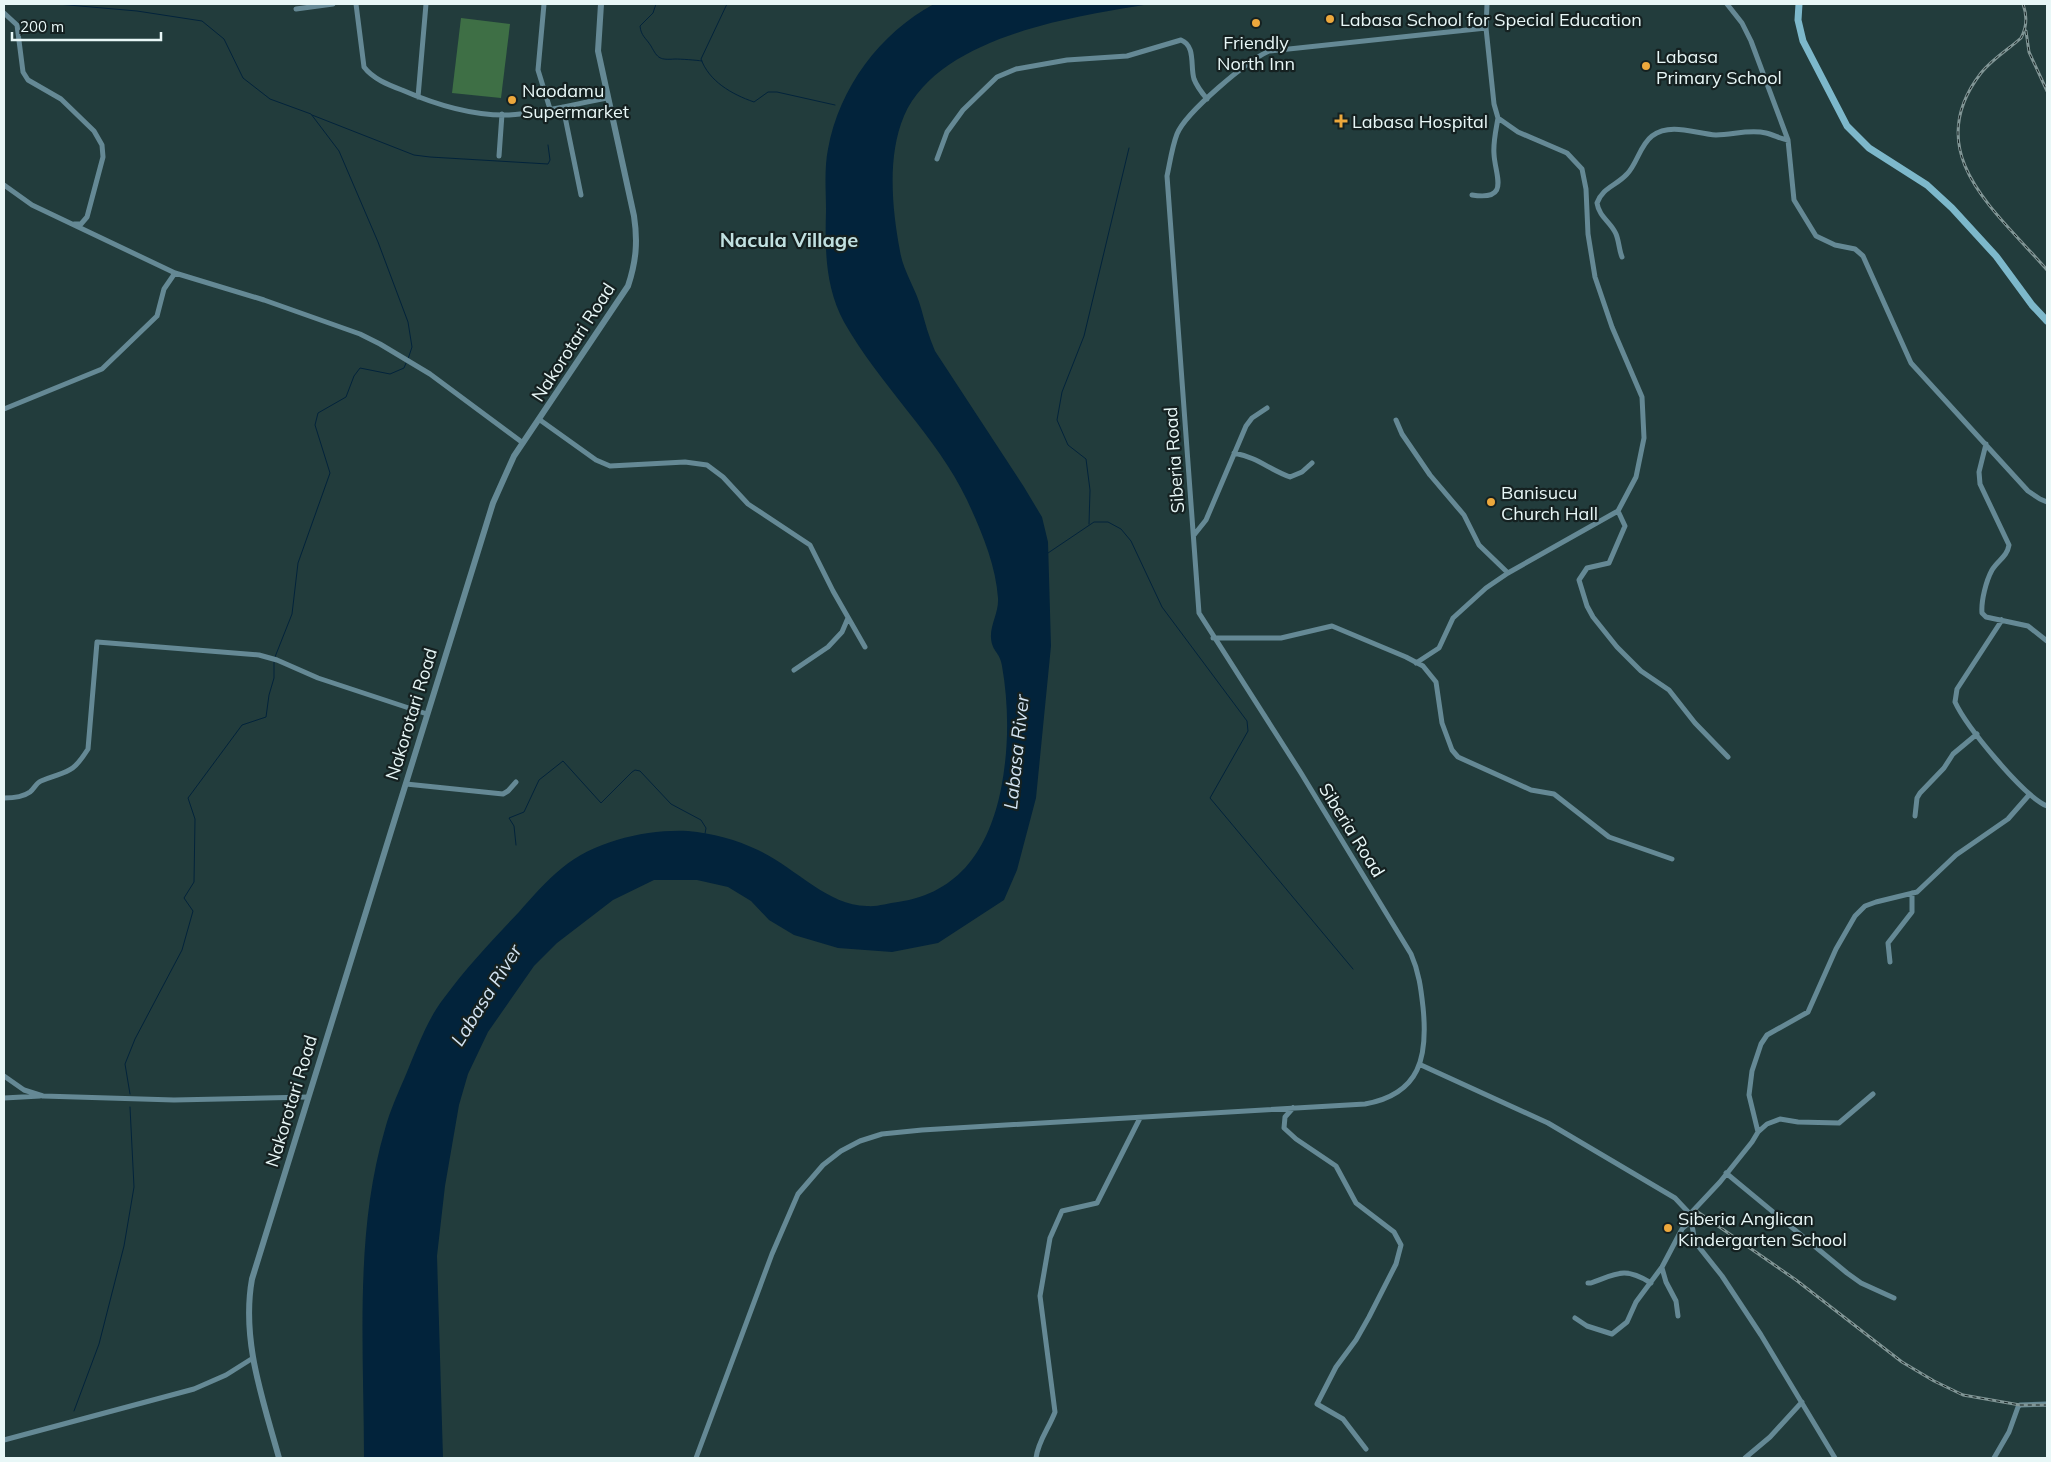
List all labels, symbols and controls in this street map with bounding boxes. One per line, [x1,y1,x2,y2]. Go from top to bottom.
place label: Labasa School for Special Education [1340,8,1642,31]
scale bar [12,10,161,42]
marker: Labasa School for Special Education [1324,13,1336,25]
text: 200 m [20,17,64,36]
marker: Friendly North Inn [1250,17,1262,29]
place label: Friendly North Inn [1217,31,1295,75]
place label: Labasa Primary School [1656,45,1782,89]
marker: Labasa Primary School [1640,60,1652,72]
place label: Naodamu Supermarket [522,79,629,123]
marker: Naodamu Supermarket [506,94,518,106]
place label: Labasa Hospital [1352,110,1488,133]
marker: Labasa Hospital [1334,114,1348,128]
district label: Nacula Village [720,227,858,252]
street label: Nakorotari Road [526,278,620,406]
street label: Siberia Road [1159,406,1189,514]
place label: Banisucu Church Hall [1501,481,1598,525]
marker: Banisucu Church Hall [1485,496,1497,508]
street label: Nakorotari Road [380,645,442,783]
water label: Labasa River [998,692,1034,811]
street label: Siberia Road [1314,779,1390,881]
water label: Labasa River [445,939,527,1050]
street label: Nakorotari Road [260,1032,322,1170]
place label: Siberia Anglican Kindergarten School [1678,1207,1847,1251]
marker: Siberia Anglican Kindergarten School [1662,1222,1674,1234]

